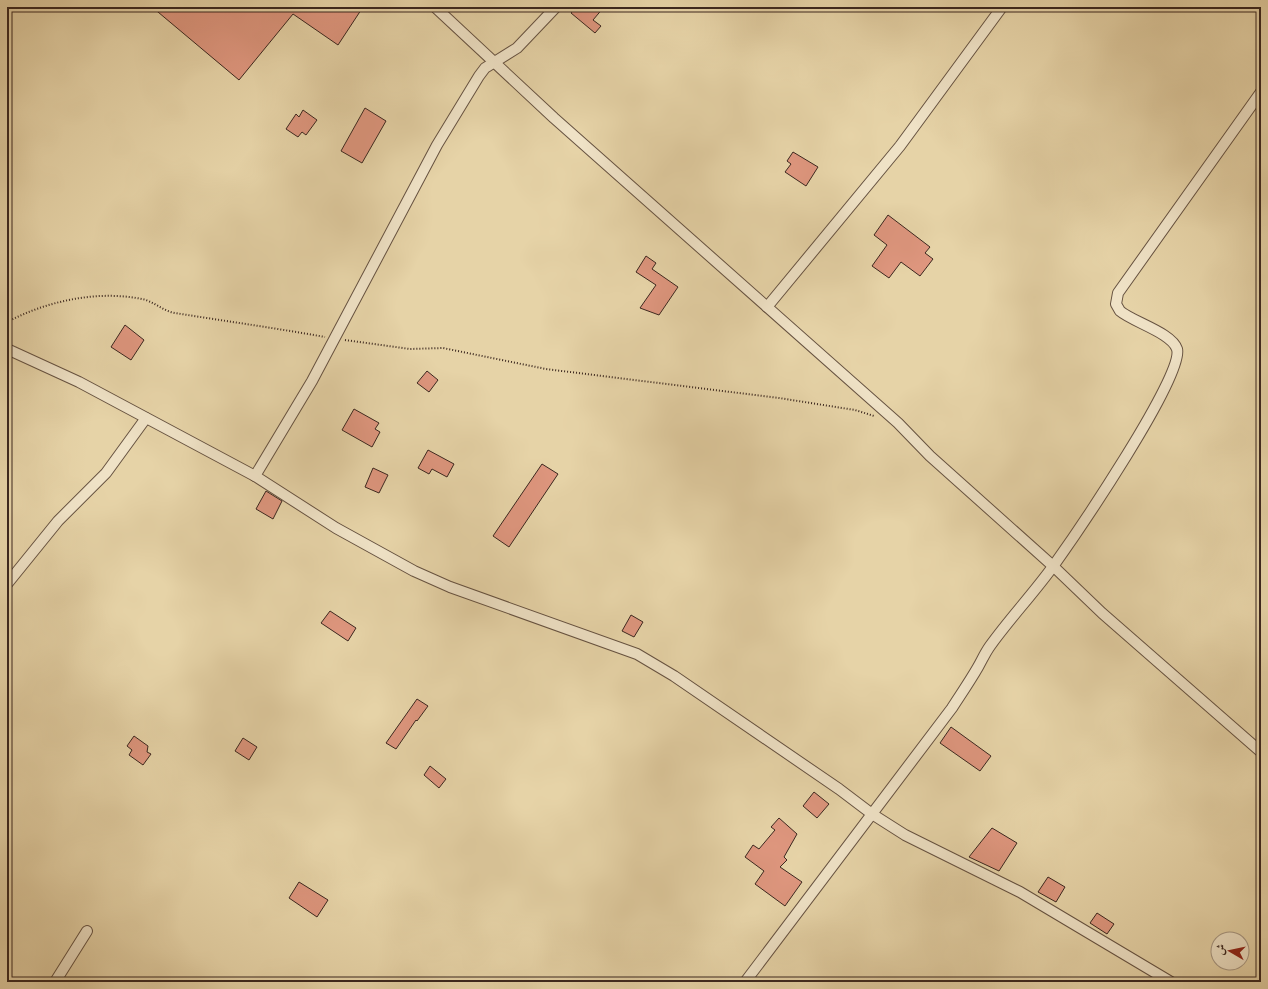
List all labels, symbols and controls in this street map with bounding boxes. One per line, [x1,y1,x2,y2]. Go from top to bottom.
north arrow [1210,931,1250,971]
text: ش [1215,943,1228,956]

